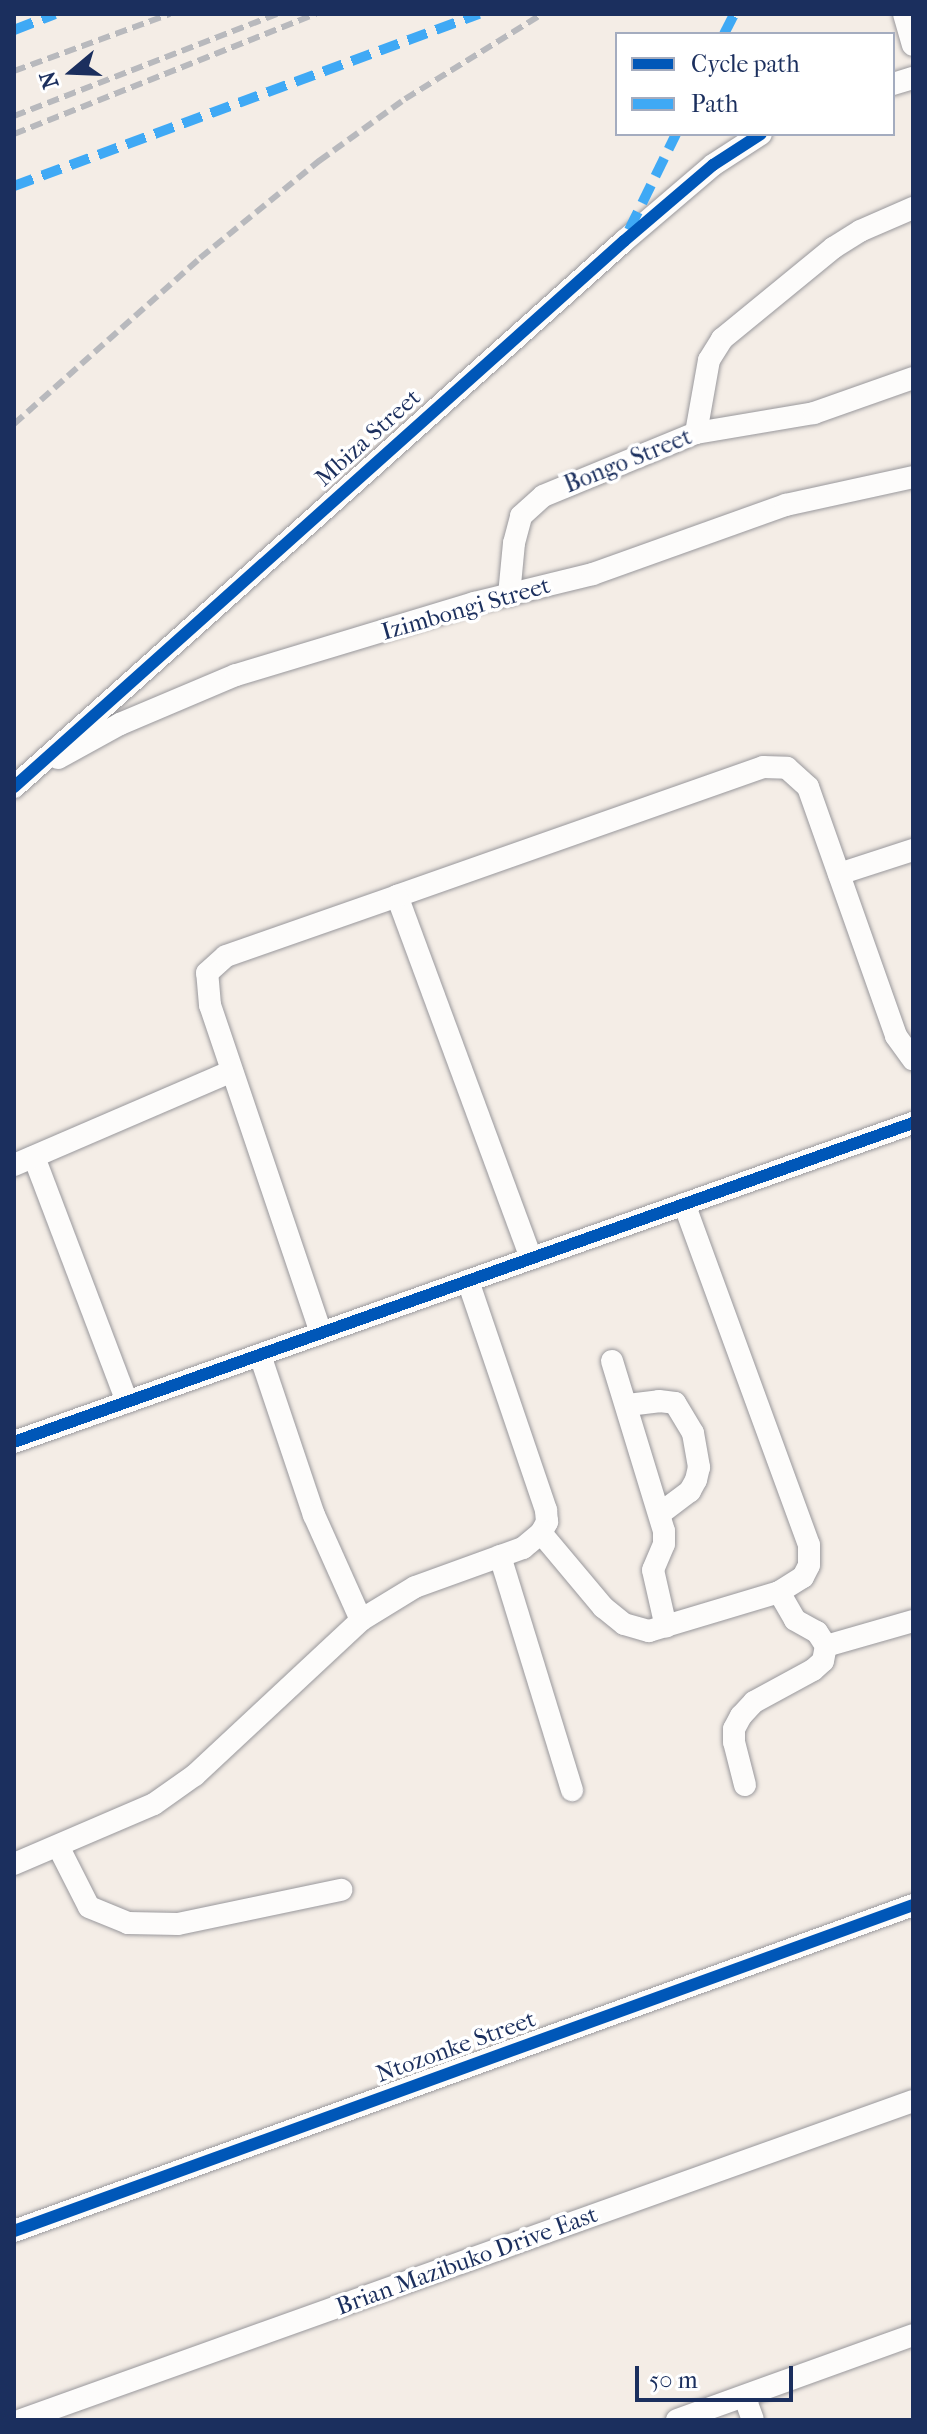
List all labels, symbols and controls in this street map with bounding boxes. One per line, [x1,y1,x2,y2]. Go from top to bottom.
north arrow [32,32,112,112]
legend [615,32,895,136]
text: Cycle path [691,50,800,78]
text: N [34,68,64,92]
text: Path [691,90,738,118]
street label: Mbiza Street [309,383,427,493]
street label: Bongo Street [560,422,696,500]
street label: Izimbongi Street [378,571,554,647]
street label: Ntozonke Street [372,2005,540,2089]
street label: Brian Mazibuko Drive East [332,2200,602,2322]
scale bar [639,2350,797,2400]
text: 50 m [649,2366,698,2394]

